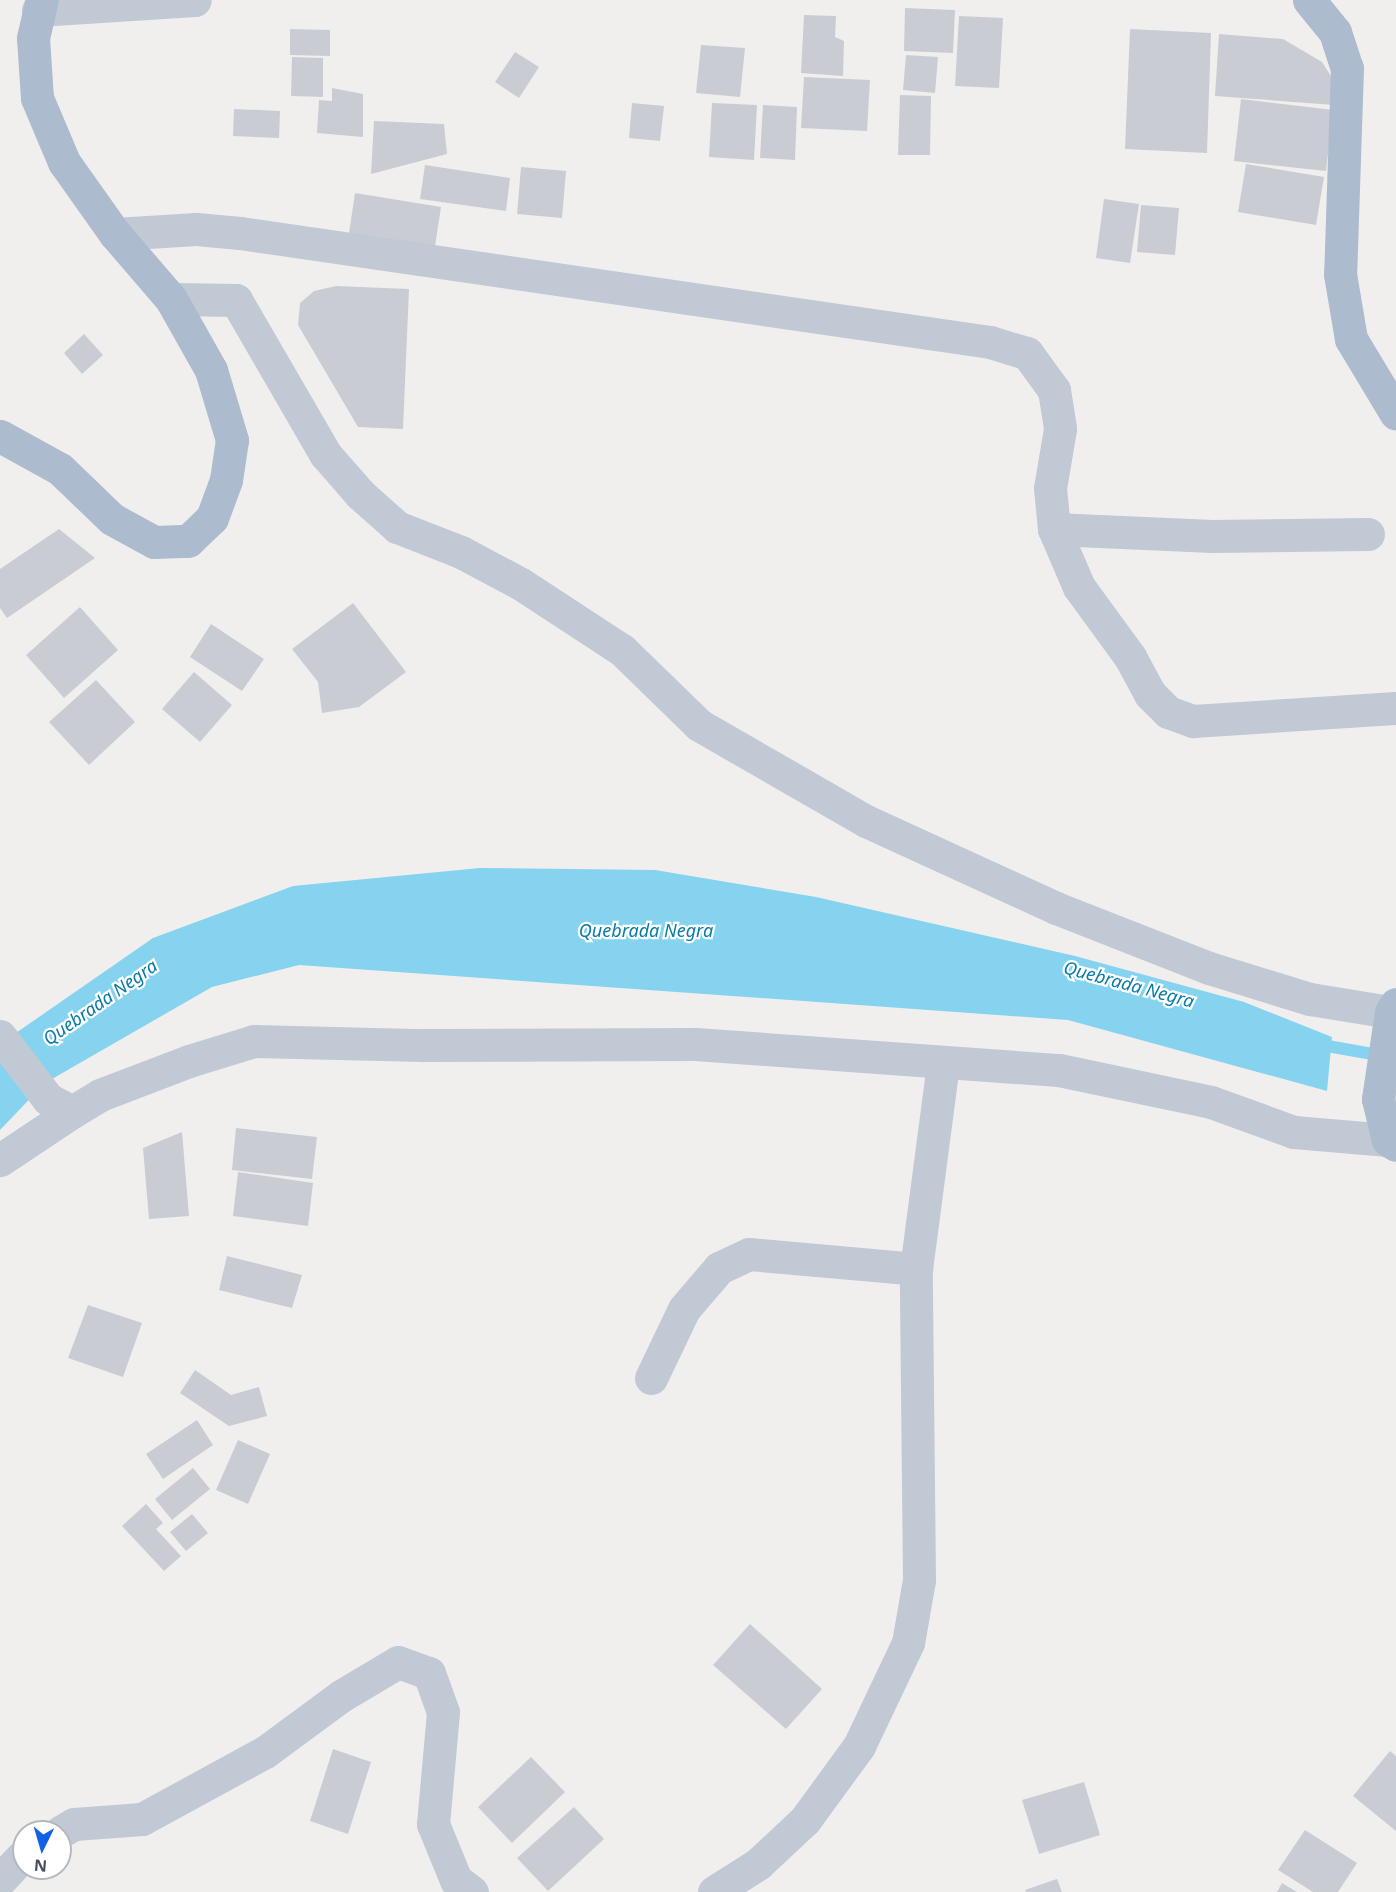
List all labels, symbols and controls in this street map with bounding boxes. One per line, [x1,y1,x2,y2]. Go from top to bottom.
water label: Quebrada Negra [579,919,713,941]
water label: Quebrada Negra [39,955,161,1049]
water label: Quebrada Negra [1061,956,1197,1012]
north arrow [12,1820,72,1880]
text: N [33,1854,48,1877]

